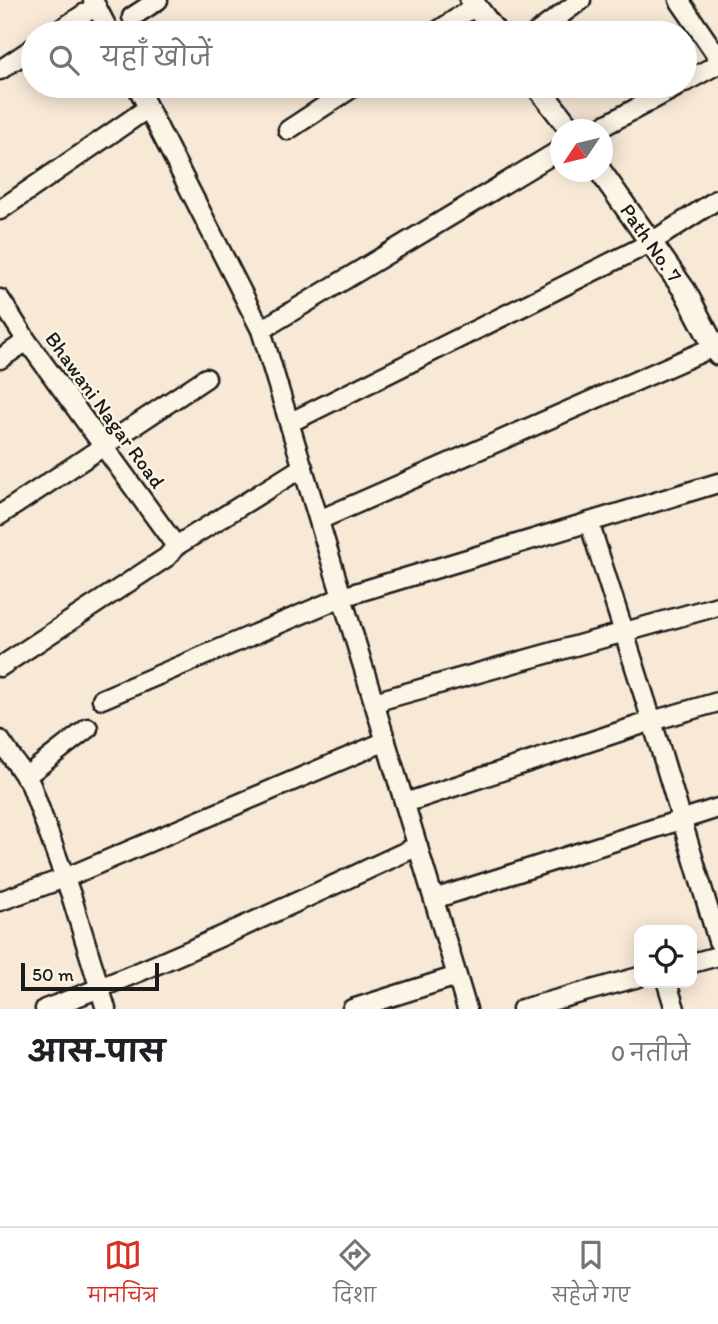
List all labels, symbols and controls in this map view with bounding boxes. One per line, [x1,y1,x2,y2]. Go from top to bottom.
search box [21,21,697,98]
icon: search [45,41,83,79]
text: यहाँ खोजें [101,41,212,73]
north arrow [550,119,613,182]
street label: Path No. 7 [615,198,688,287]
street label: Bhawani Nagar Road [40,327,171,493]
map controls [634,925,697,988]
button: locate [634,925,697,988]
scale bar [21,960,159,992]
text: 50 m [32,963,74,986]
text: आस-पास [28,1033,165,1070]
text: 0 नतीजे [611,1039,690,1067]
tab: मानचित्र [88,1236,158,1316]
tab: दिशा [333,1236,376,1316]
tab: सहेजे गए [552,1236,630,1316]

